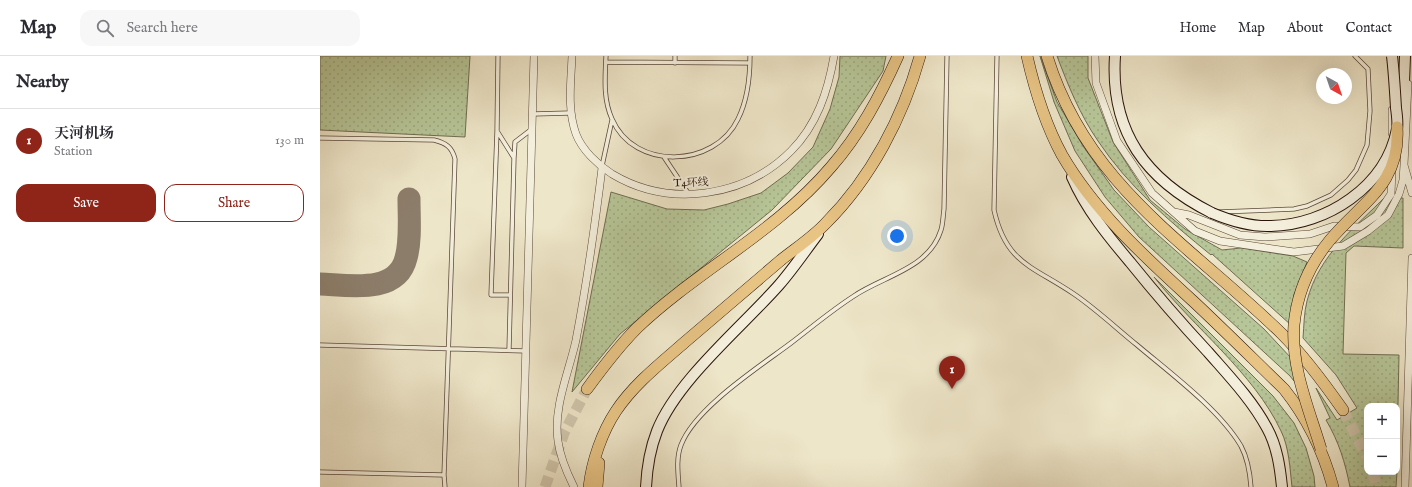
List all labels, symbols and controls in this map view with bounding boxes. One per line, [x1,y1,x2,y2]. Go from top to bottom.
search box [80,10,360,46]
text: Map [20,16,56,40]
icon: search [94,17,116,39]
text: Search here [126,18,198,37]
text: Home [1180,19,1216,37]
text: Map [1238,19,1265,37]
text: About [1287,19,1323,37]
text: Contact [1345,19,1392,37]
north arrow [1316,68,1352,104]
text: Nearby [16,72,69,93]
text: 天河机场 [54,124,114,143]
text: 1 [27,132,31,149]
text: 130 m [275,132,304,149]
text: Station [54,143,93,160]
street label: T4环线 [673,175,709,191]
button: Save [16,184,156,222]
button: Share [164,184,304,222]
your location [887,226,907,246]
pin: 1 [939,356,965,389]
map controls [1364,403,1400,475]
button: + [1364,403,1400,439]
button: − [1364,439,1400,475]

